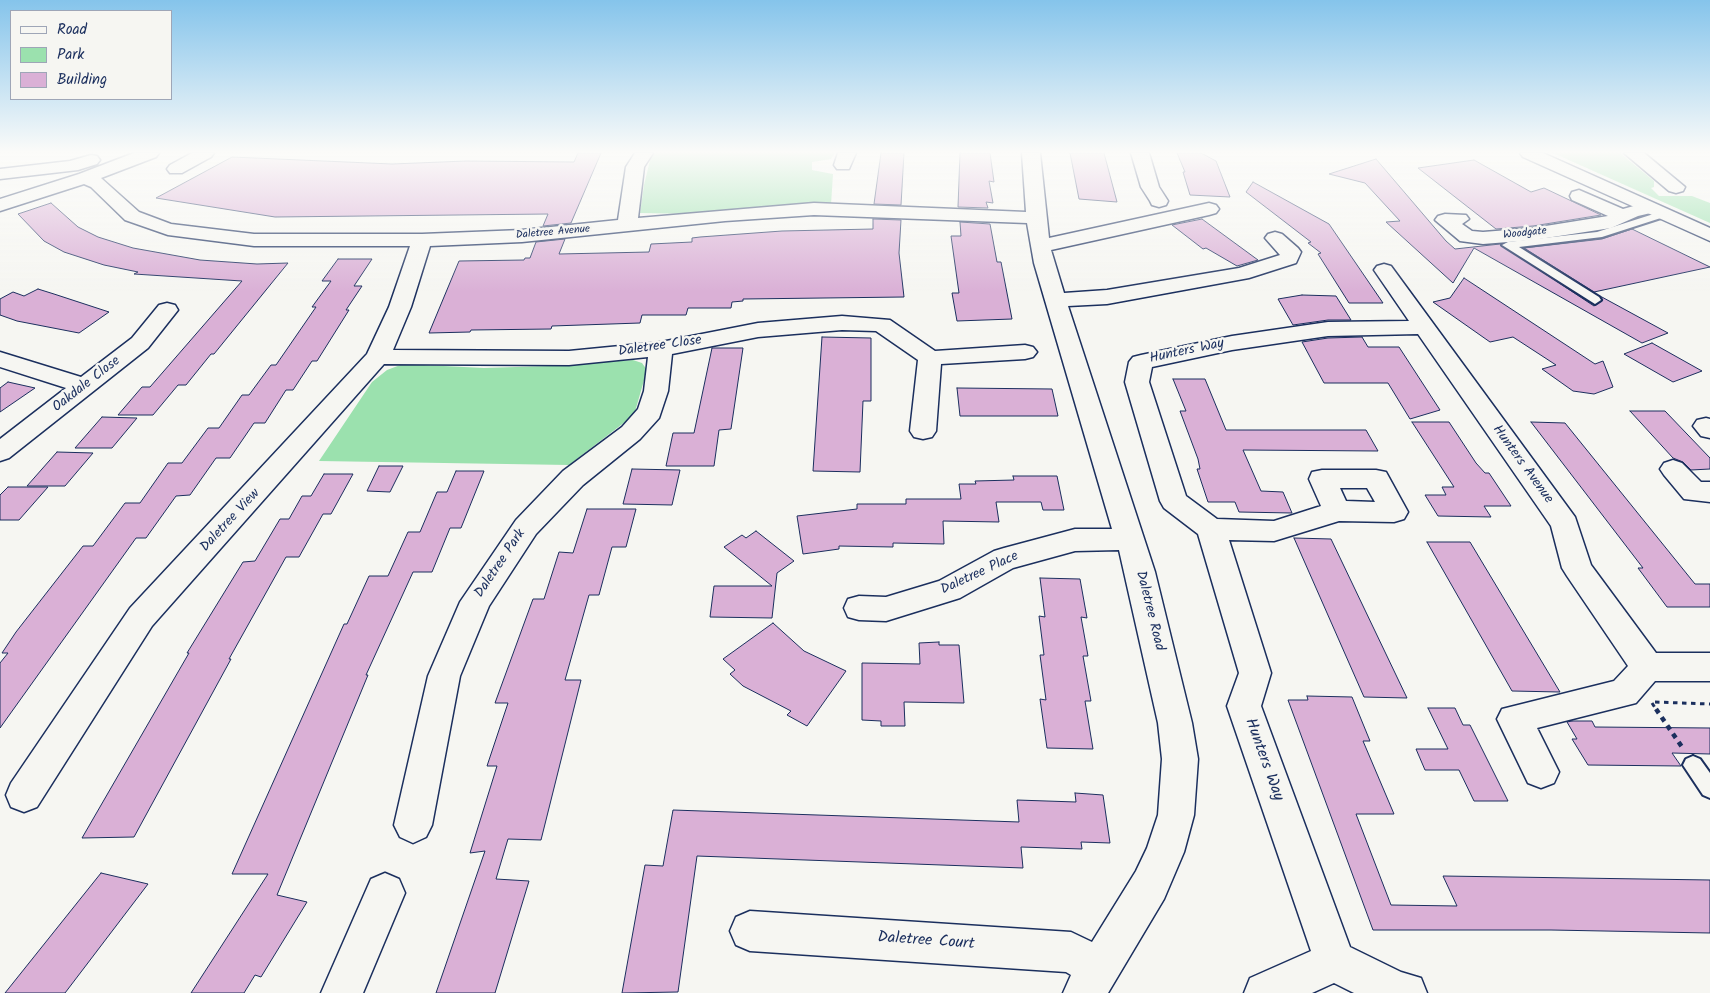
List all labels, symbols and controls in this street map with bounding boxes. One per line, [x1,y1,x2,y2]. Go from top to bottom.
legend [10,10,172,100]
text: Road [57,18,87,42]
text: Park [57,43,84,67]
text: Building [57,68,107,92]
street label: Daletree Avenue [515,223,591,243]
street label: Woodgate [1503,225,1547,243]
street label: Daletree Close [617,333,703,361]
street label: Hunters Way [1148,336,1226,368]
street label: Oakdale Close [50,353,124,417]
street label: Hunters Avenue [1488,423,1556,507]
street label: Daletree View [198,486,264,556]
street label: Daletree Park [472,527,530,601]
street label: Daletree Place [939,549,1021,599]
street label: Daletree Road [1131,569,1167,653]
street label: Hunters Way [1239,716,1287,804]
street label: Daletree Court [877,929,975,955]

